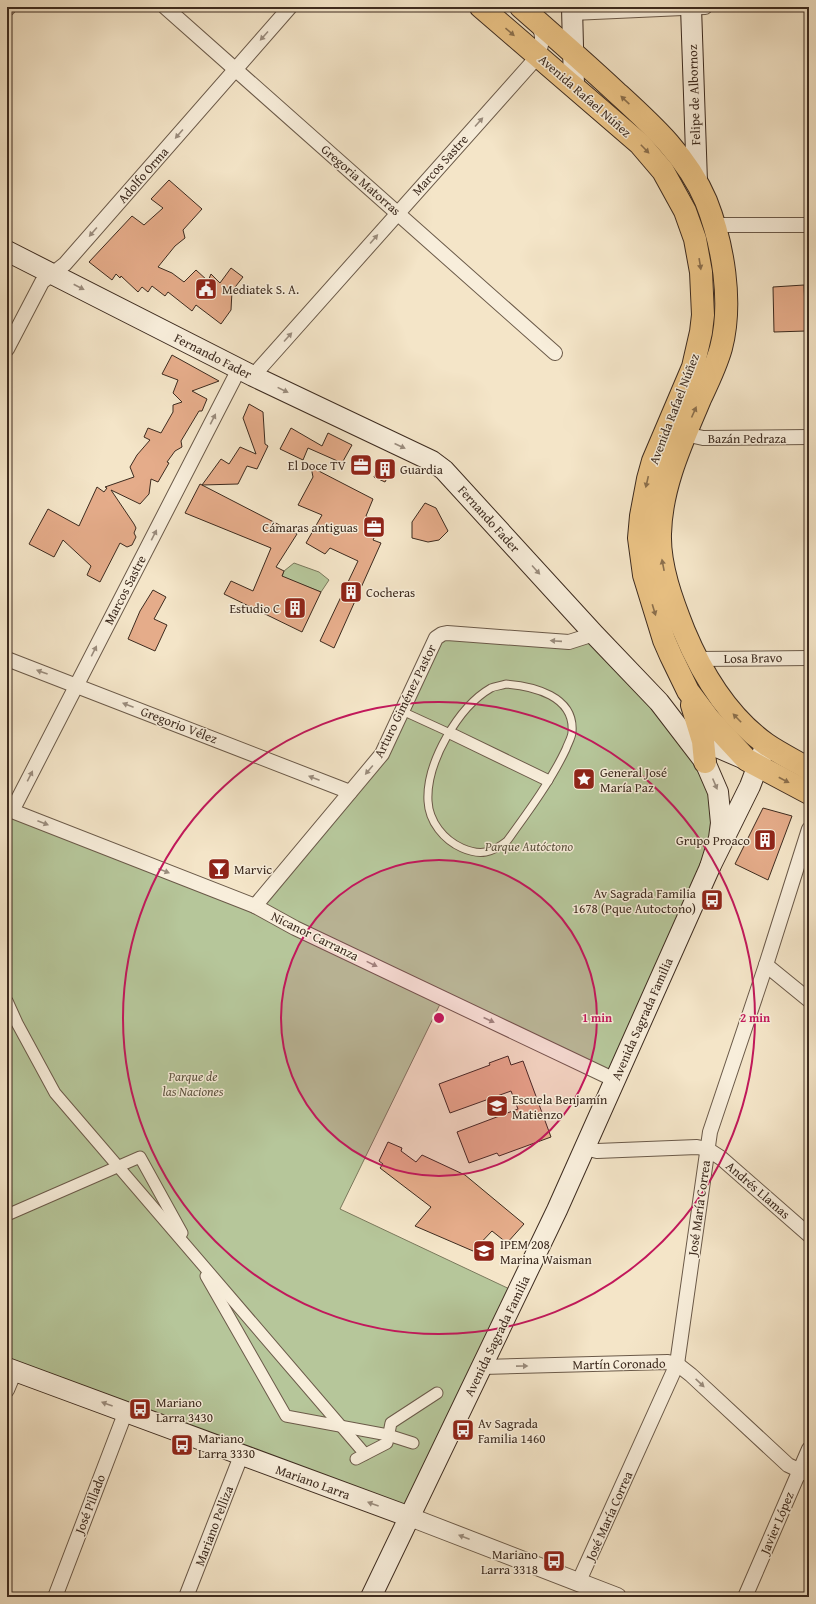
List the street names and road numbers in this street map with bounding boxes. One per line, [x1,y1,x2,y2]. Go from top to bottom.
street label: Felipe de Albornoz [683,44,705,146]
street label: Avenida Rafael Núñez [534,50,636,142]
street label: Marcos Sastre [408,130,472,200]
street label: Gregoria Matorras [317,140,405,220]
street label: Adolfo Orma [113,142,173,207]
street label: Fernando Fader [171,328,256,384]
street label: Avenida Rafael Núñez [644,350,704,467]
street label: Bazán Pedraza [708,429,787,448]
street label: Fernando Fader [454,481,525,557]
street label: Marcos Sastre [99,552,151,628]
street label: Arturo Giménez Pastor [369,640,441,761]
street label: Losa Bravo [724,648,783,668]
street label: Gregorio Vélez [138,702,220,748]
street label: Nicanor Carranza [268,907,363,966]
street label: Avenida Sagrada Familia [606,954,678,1083]
street label: Andrés Llamas [722,1157,794,1223]
street label: José María Correa [683,1158,715,1259]
street label: Avenida Sagrada Familia [459,1272,535,1400]
street label: Martín Coronado [572,1354,666,1374]
street label: Mariano Larra [273,1460,354,1505]
street label: José María Correa [580,1467,638,1566]
street label: José Pillado [69,1471,110,1538]
street label: Mariano Pelliza [190,1482,238,1569]
street label: Javier López [755,1489,799,1559]

